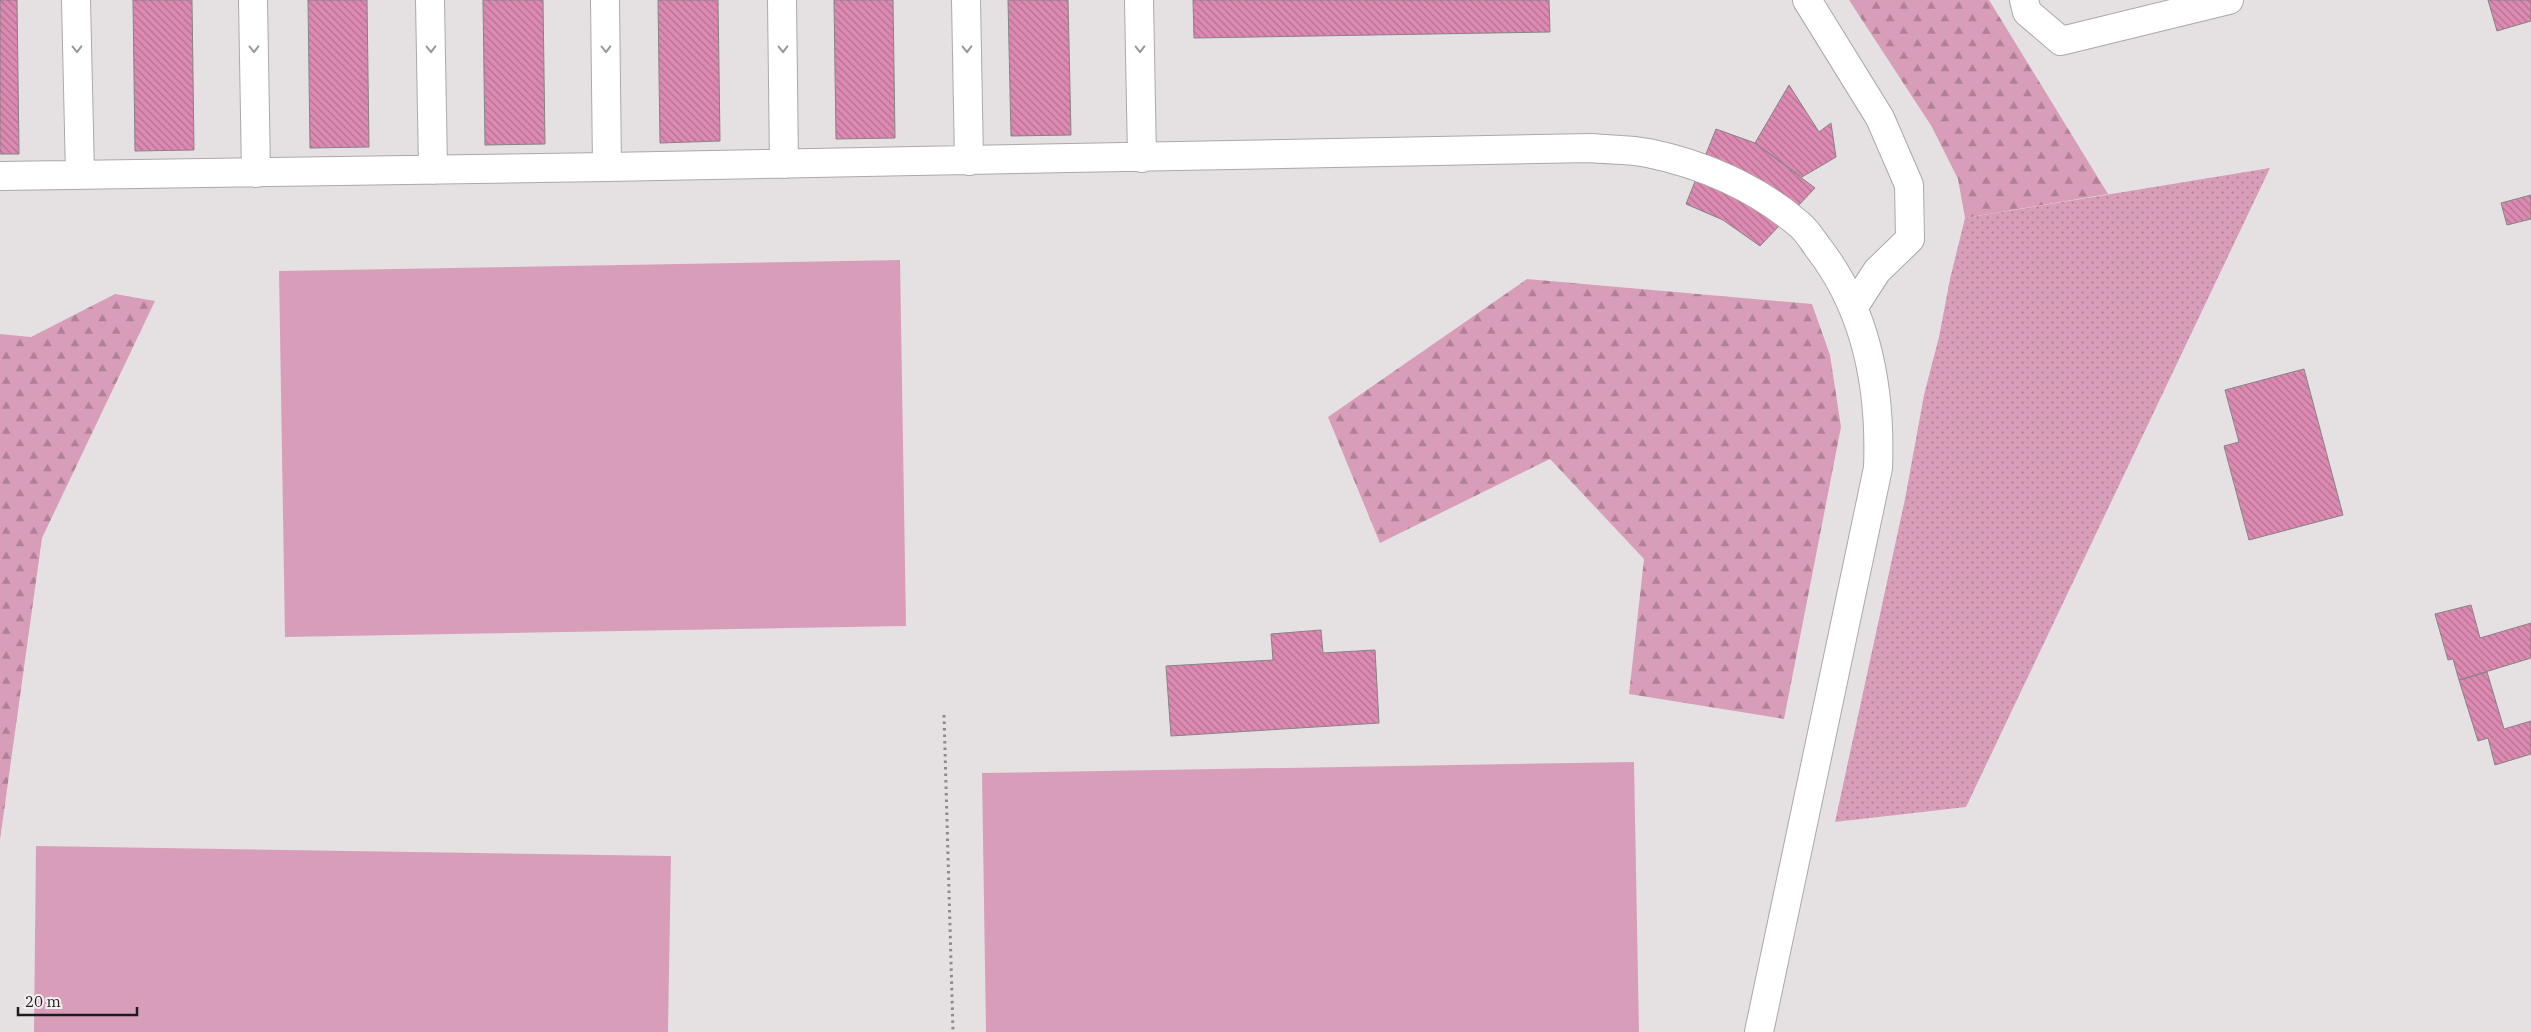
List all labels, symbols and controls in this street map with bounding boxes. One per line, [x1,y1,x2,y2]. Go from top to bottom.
one-way arrow [72,45,82,53]
one-way arrow [248,45,259,53]
one-way arrow [426,45,436,53]
one-way arrow [601,45,611,53]
one-way arrow [778,45,788,53]
one-way arrow [962,45,972,53]
one-way arrow [1135,45,1145,53]
scale bar [18,984,136,1016]
text: 20 m [25,992,61,1011]

